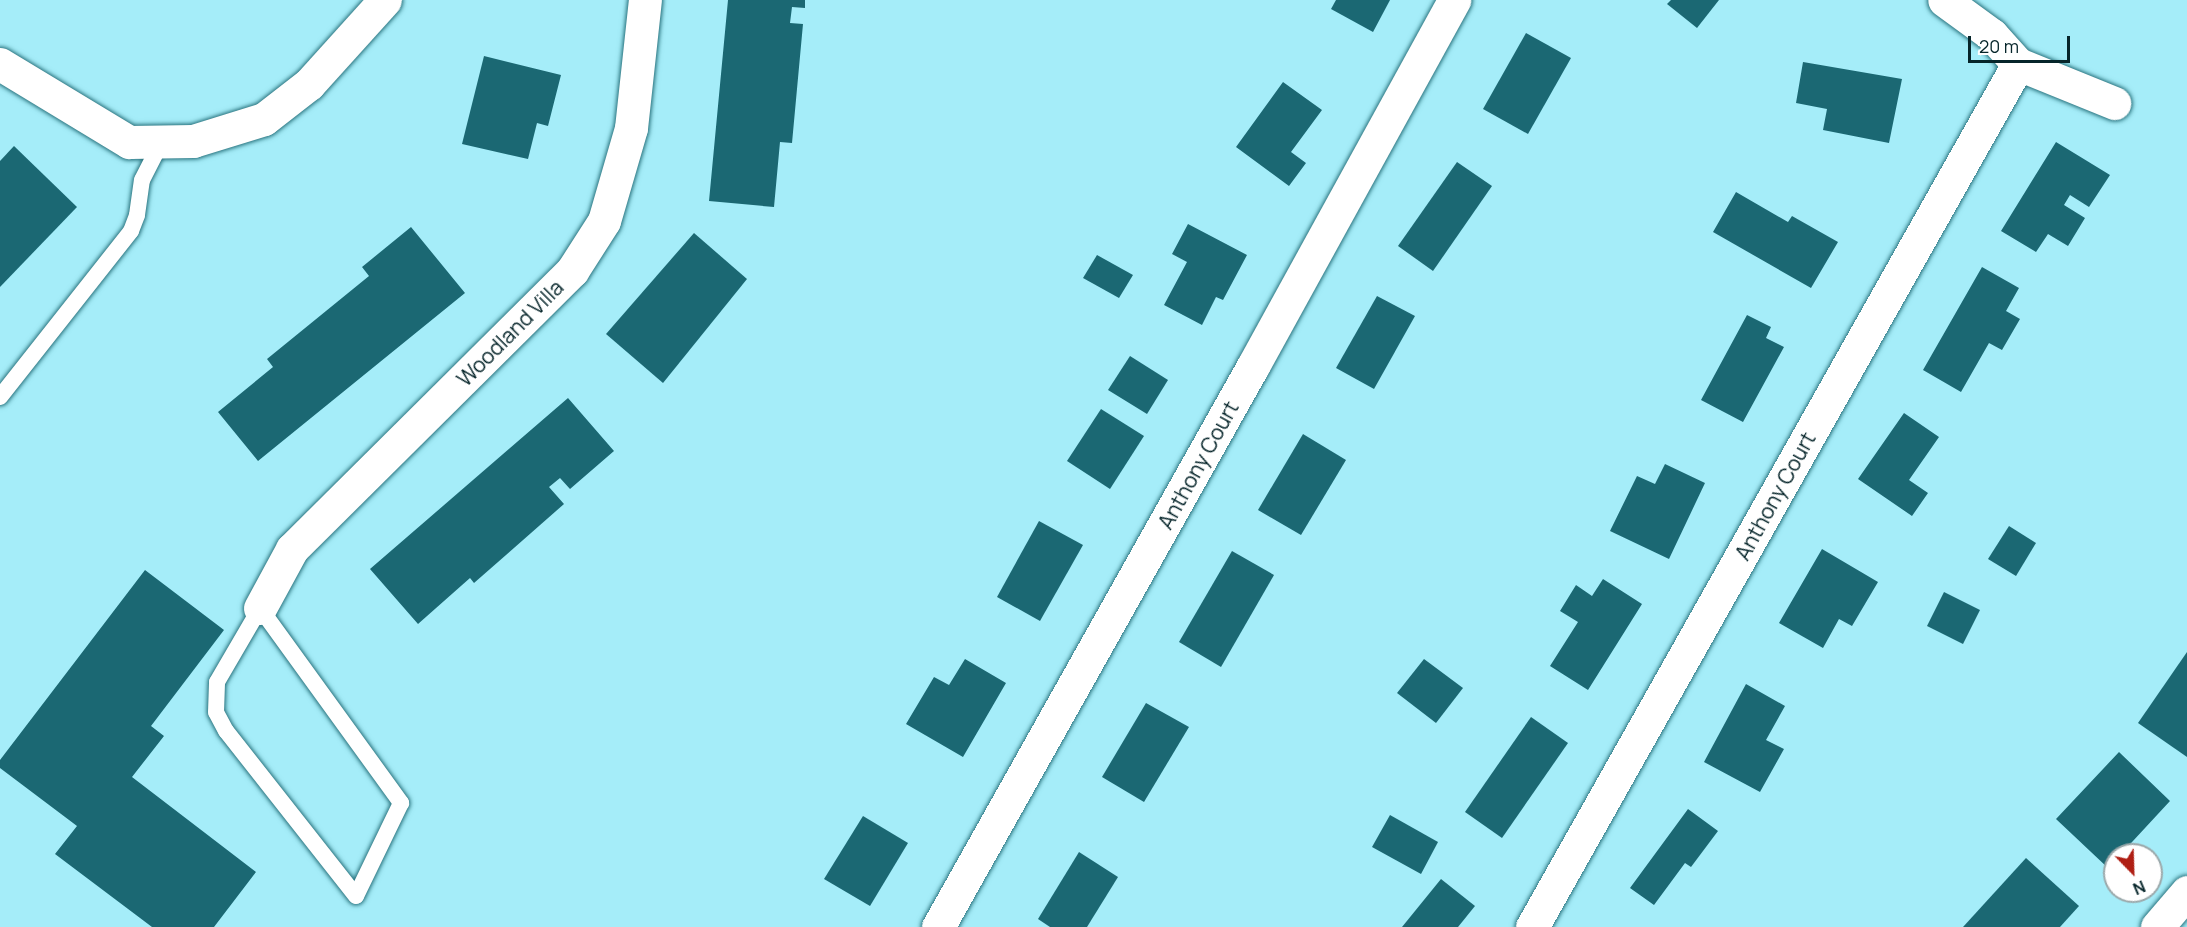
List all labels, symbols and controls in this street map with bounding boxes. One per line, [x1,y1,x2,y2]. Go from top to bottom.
scale bar [1971,24,2073,62]
text: 20 m [1979,34,2019,58]
street label: Woodland Villa [452,275,568,391]
street label: Anthony Court [1152,397,1244,533]
street label: Anthony Court [1729,428,1821,564]
north arrow [2103,843,2163,903]
text: N [2130,875,2149,900]

